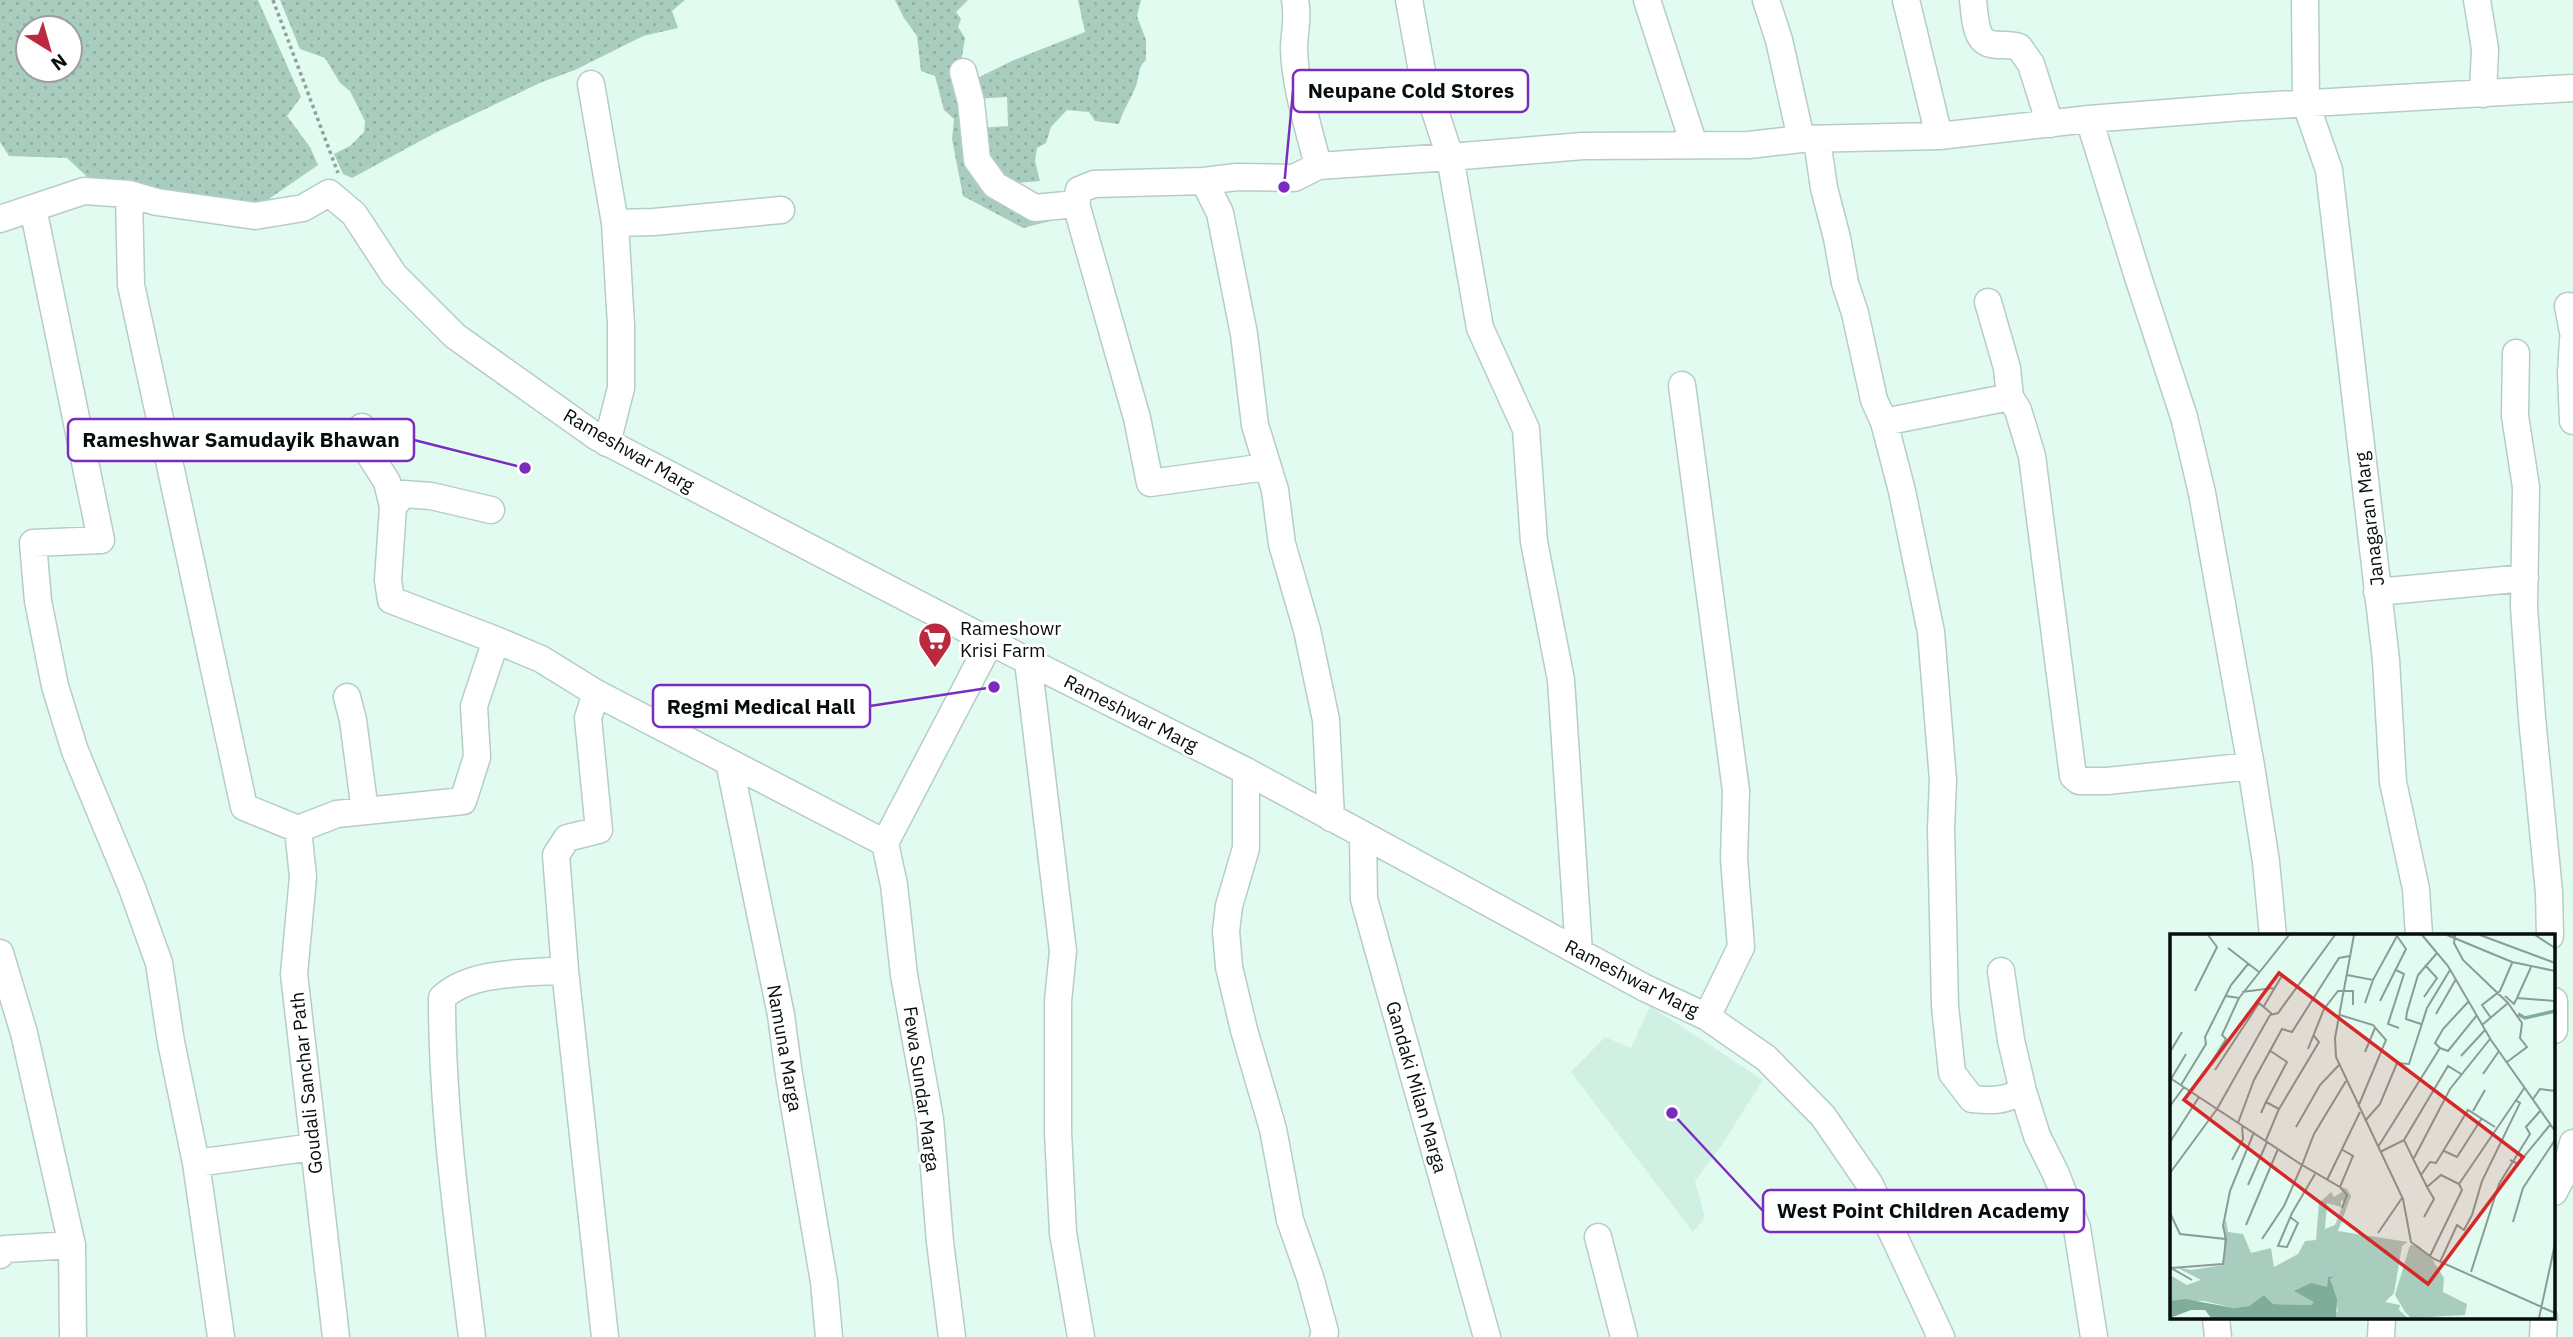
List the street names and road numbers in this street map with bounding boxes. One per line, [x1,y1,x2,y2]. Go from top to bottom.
street label: Rameshwar Marg [559,403,699,497]
street label: Janagaran Marg [2349,450,2389,588]
street label: Rameshwar Marg [1060,669,1202,757]
street label: Rameshwar Marg [1561,934,1703,1022]
street label: Namuna Marga [762,983,808,1113]
street label: Goudali Sanchar Path [284,991,328,1175]
street label: Gandaki Milan Marga [1381,998,1453,1176]
street label: Fewa Sundar Marga [898,1005,946,1173]

